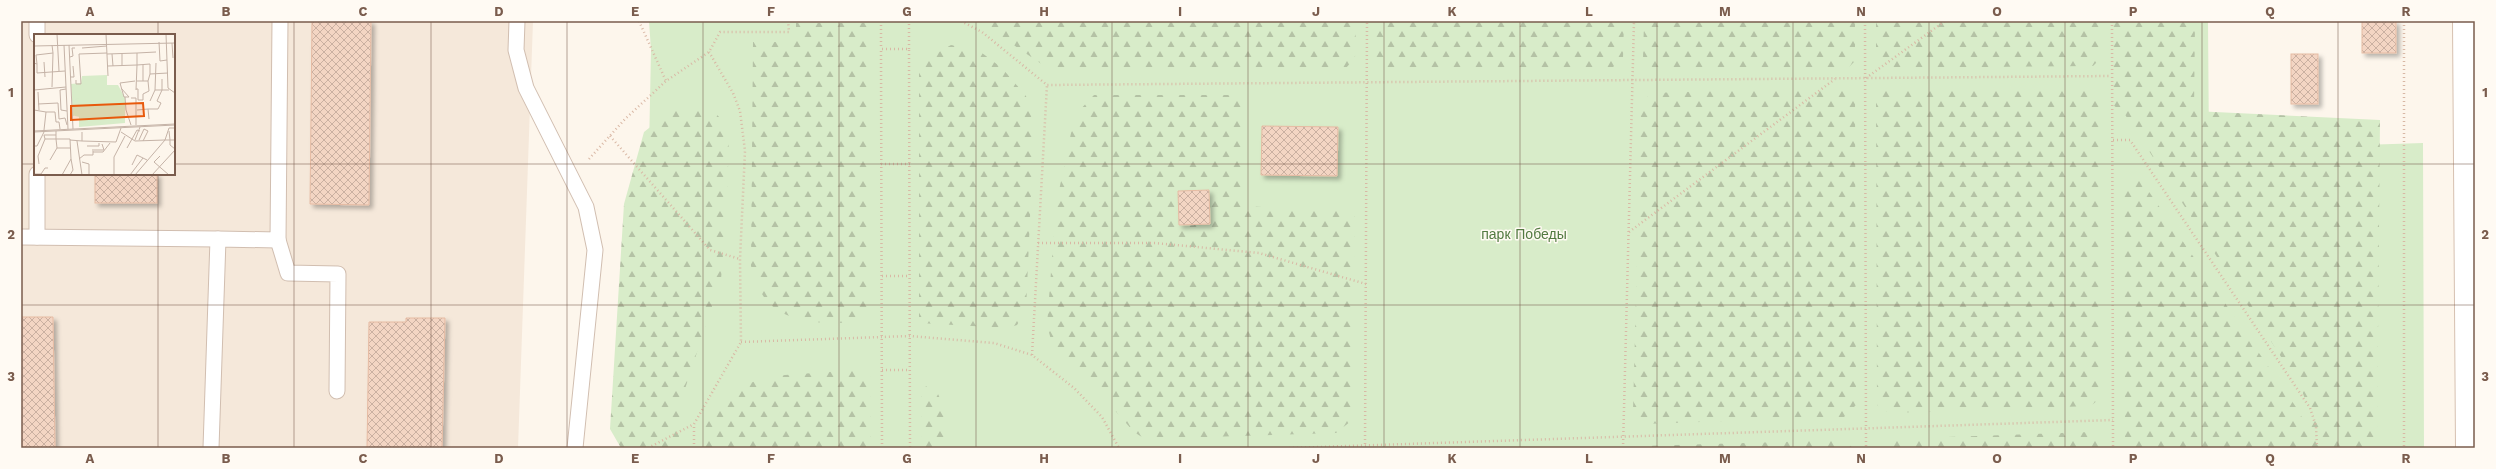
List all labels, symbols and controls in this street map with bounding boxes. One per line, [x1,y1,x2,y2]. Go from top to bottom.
text: A [86,4,95,19]
text: B [222,4,231,19]
text: C [359,4,368,19]
text: D [494,4,504,19]
text: E [631,4,639,19]
text: F [767,4,775,19]
text: G [902,4,912,19]
text: H [1039,4,1049,19]
text: I [1178,4,1182,19]
text: J [1312,4,1320,19]
text: K [1447,4,1457,19]
text: L [1585,4,1593,19]
text: M [1719,4,1731,19]
text: N [1856,4,1866,19]
text: O [1992,4,2002,19]
text: P [2129,4,2138,19]
text: Q [2265,4,2275,19]
text: R [2402,4,2411,19]
inset map [34,34,175,175]
text: 1 [8,85,14,100]
text: 1 [2482,85,2488,100]
park label: парк Победы [1481,226,1567,242]
text: 2 [7,227,15,242]
text: 2 [2481,227,2489,242]
text: 3 [7,369,15,384]
text: 3 [2481,369,2489,384]
text: A [86,451,95,466]
text: B [222,451,231,466]
text: C [359,451,368,466]
text: D [494,451,504,466]
text: E [631,451,639,466]
text: F [767,451,775,466]
text: G [902,451,912,466]
text: H [1039,451,1049,466]
text: I [1178,451,1182,466]
text: J [1312,451,1320,466]
text: K [1447,451,1457,466]
text: L [1585,451,1593,466]
text: M [1719,451,1731,466]
text: N [1856,451,1866,466]
text: O [1992,451,2002,466]
text: P [2129,451,2138,466]
text: Q [2265,451,2275,466]
text: R [2402,451,2411,466]

